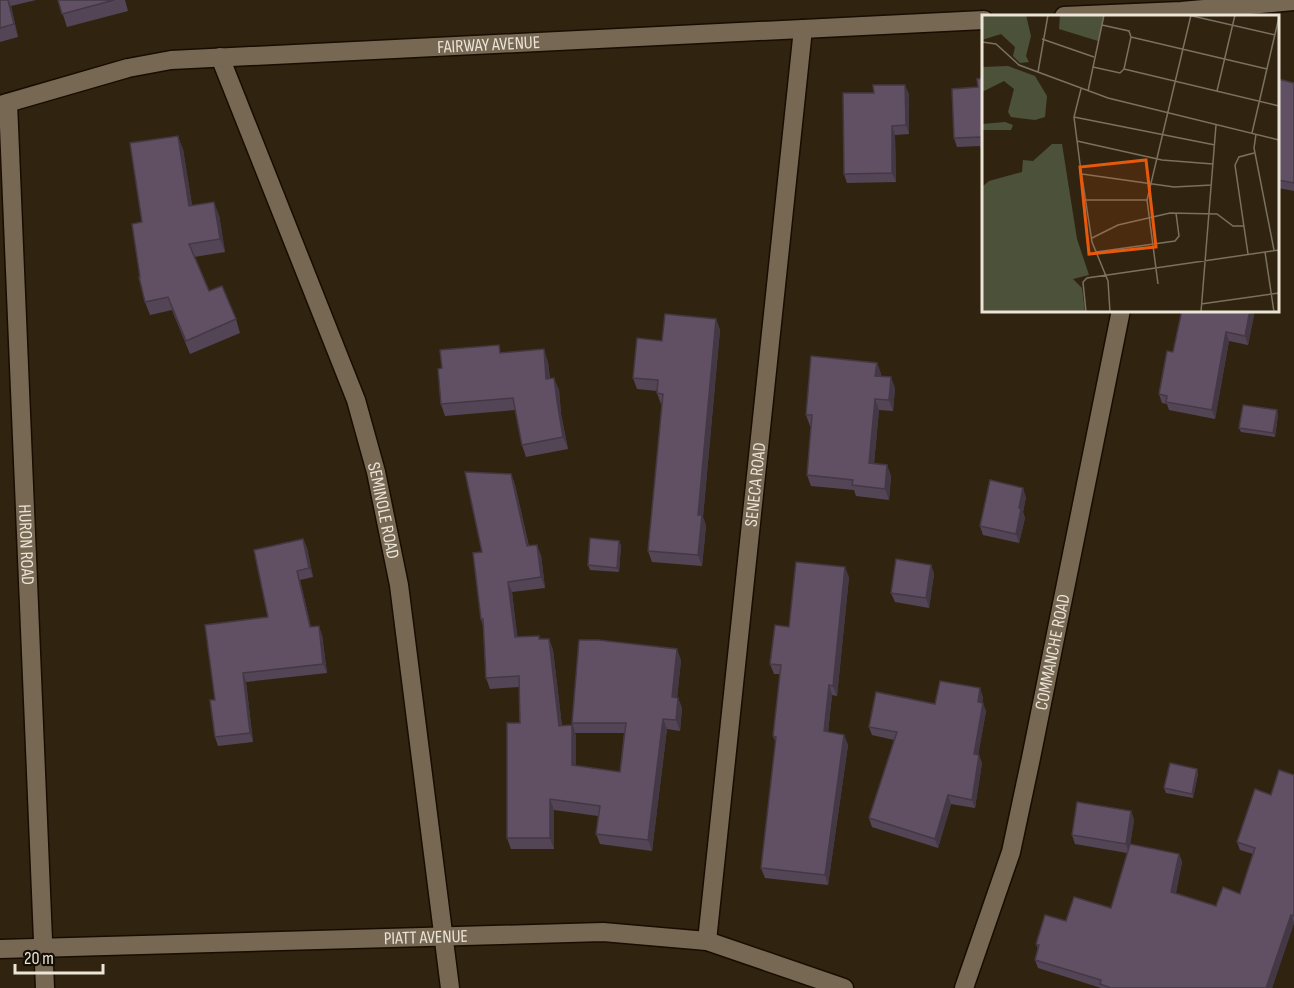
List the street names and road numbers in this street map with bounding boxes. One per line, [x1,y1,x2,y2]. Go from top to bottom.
street label: FAIRWAY AVENUE [437,31,541,57]
street label: SENECA ROAD [740,441,770,528]
street label: SEMINOLE ROAD [363,460,404,561]
street label: HURON ROAD [14,504,39,585]
street label: COMMANCHE ROAD [1030,592,1074,712]
street label: PIATT AVENUE [384,925,468,949]

